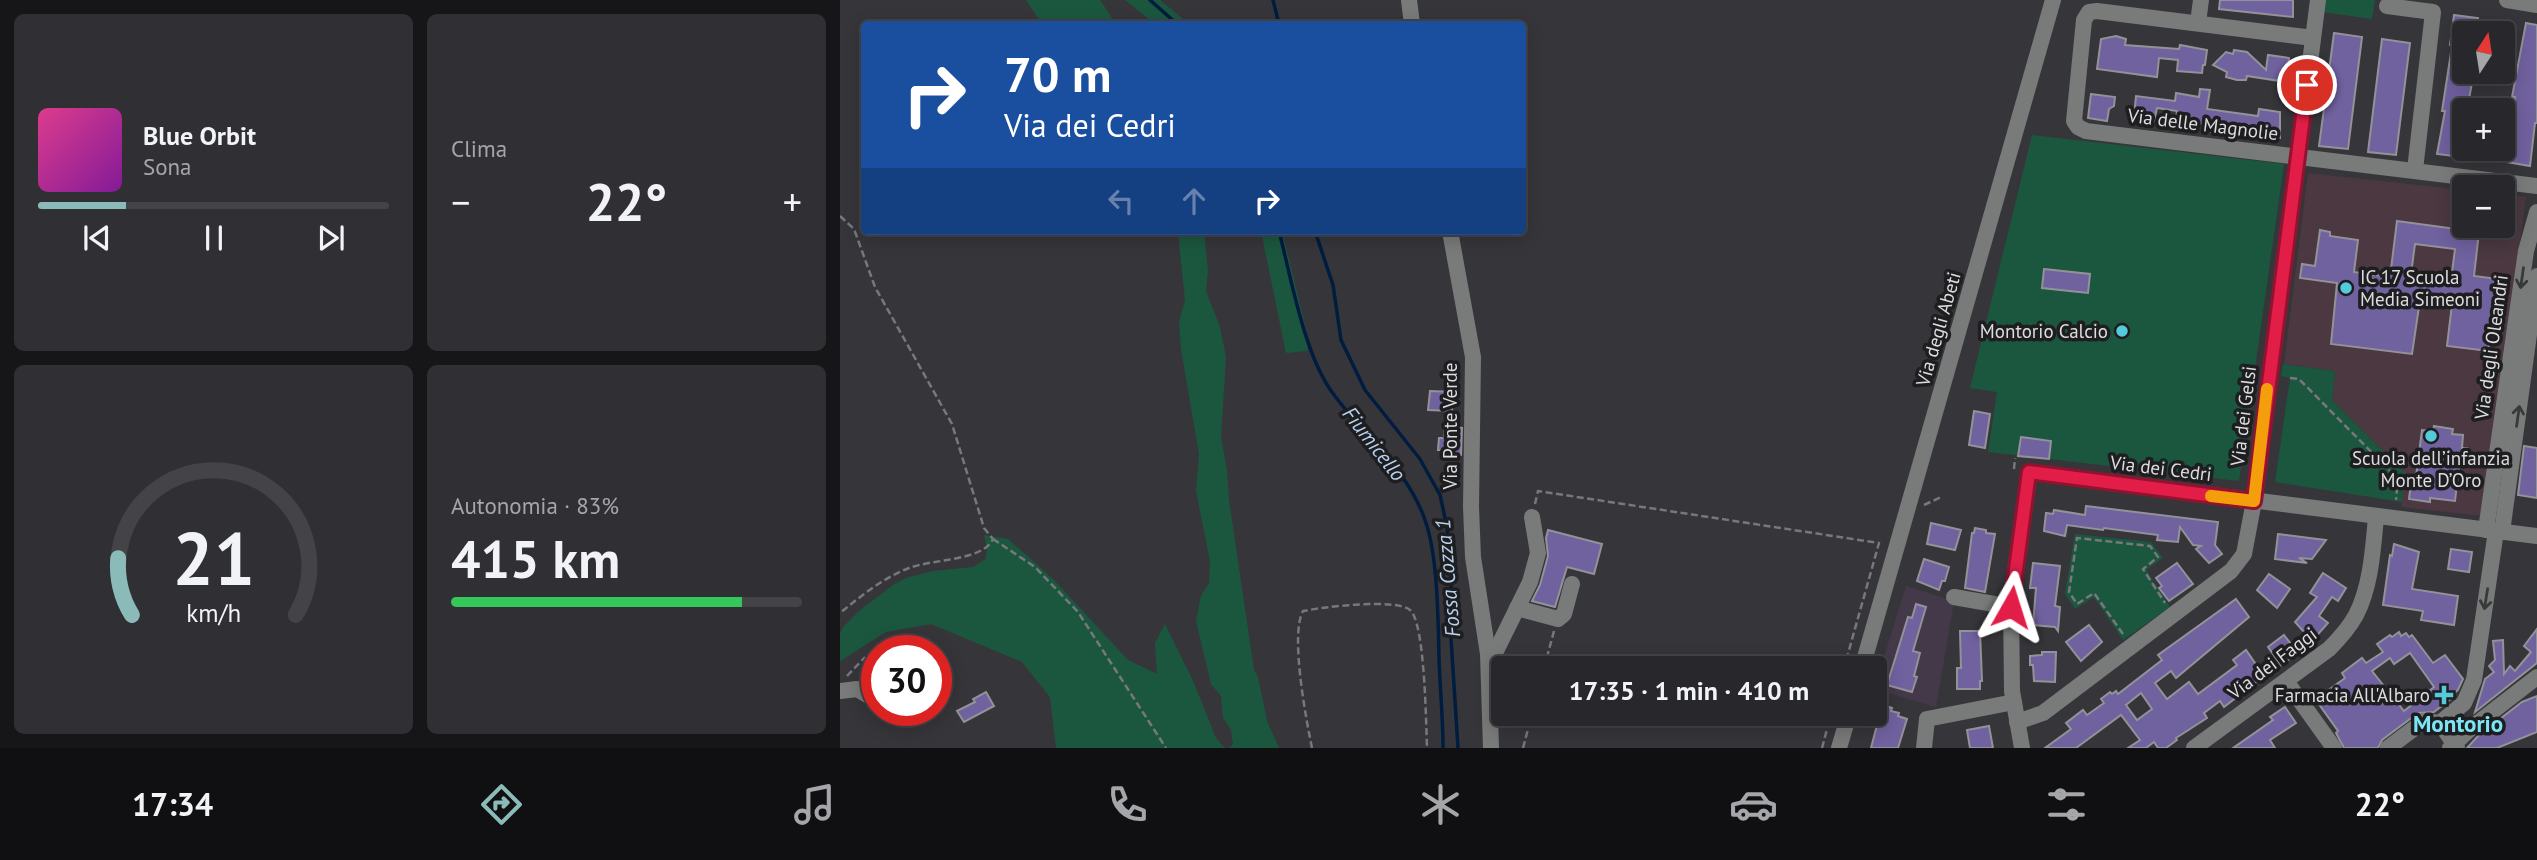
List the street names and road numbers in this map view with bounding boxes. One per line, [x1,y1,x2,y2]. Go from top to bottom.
street label: Via delle Magnolie [2125,103,2280,145]
street label: Via degli Abeti [1910,269,1966,390]
street label: Via degli Oleandri [2469,273,2513,422]
street label: Via Ponte Verde [1438,363,1462,490]
street label: Via dei Gelsi [2225,365,2261,468]
street label: Via dei Cedri [2108,450,2213,486]
street label: Via dei Faggi [2222,622,2321,705]

